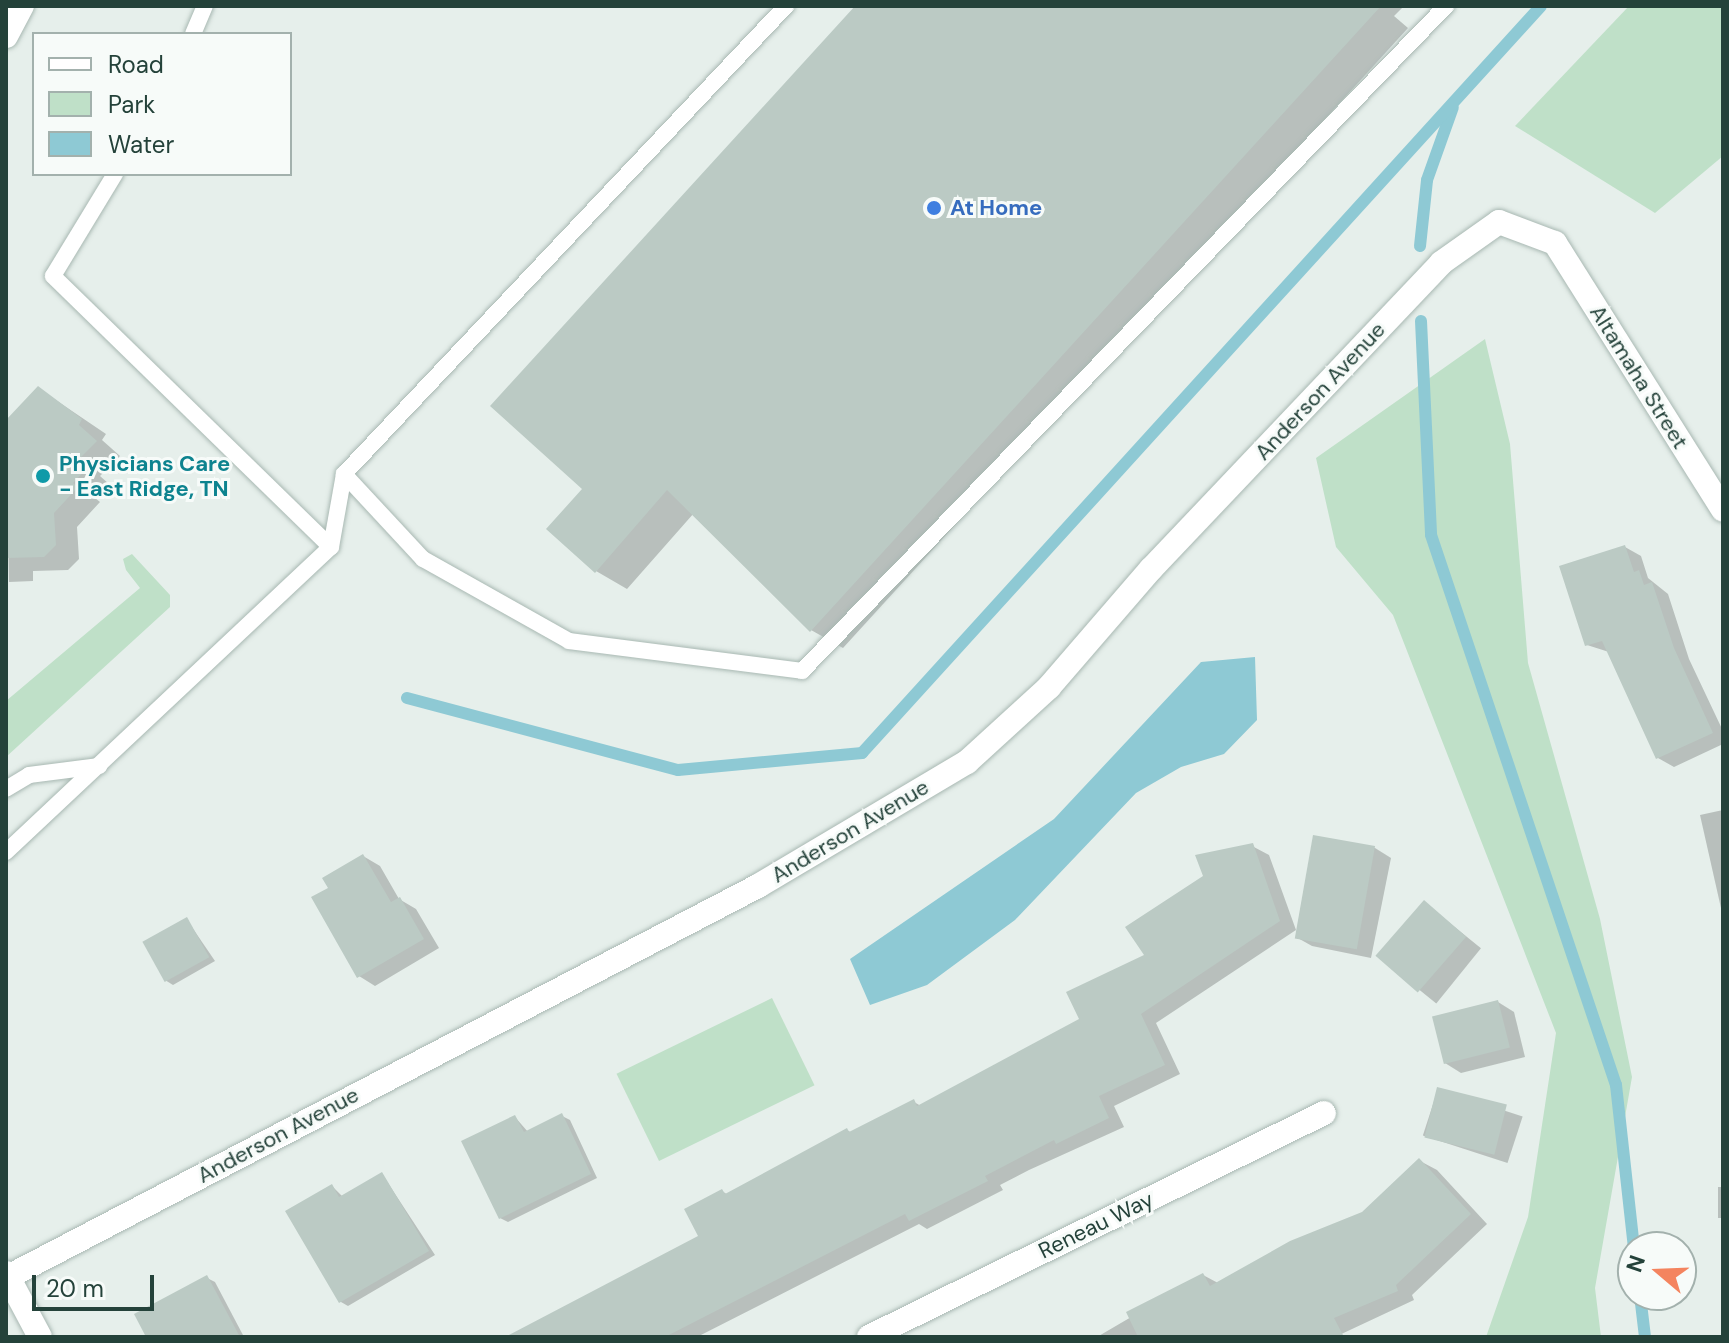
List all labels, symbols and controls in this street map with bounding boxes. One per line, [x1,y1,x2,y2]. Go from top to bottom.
legend [32,32,292,176]
text: Road [108,49,164,80]
text: Park [108,89,155,120]
text: Water [108,129,174,160]
place label: At Home [950,195,1042,221]
marker: At Home [925,199,943,217]
street label: Altamaha Street [1584,300,1694,454]
street label: Anderson Avenue [1249,317,1391,465]
place label: Physicians Care - East Ridge, TN [59,450,230,502]
marker: Physicians Care - East Ridge, TN [34,467,52,485]
street label: Anderson Avenue [766,774,934,888]
street label: Anderson Avenue [193,1081,363,1189]
street label: Reneau Way [1034,1186,1158,1264]
north arrow [1617,1231,1697,1311]
text: N [1619,1251,1652,1276]
scale bar [36,1259,158,1309]
text: 20 m [46,1273,104,1304]

